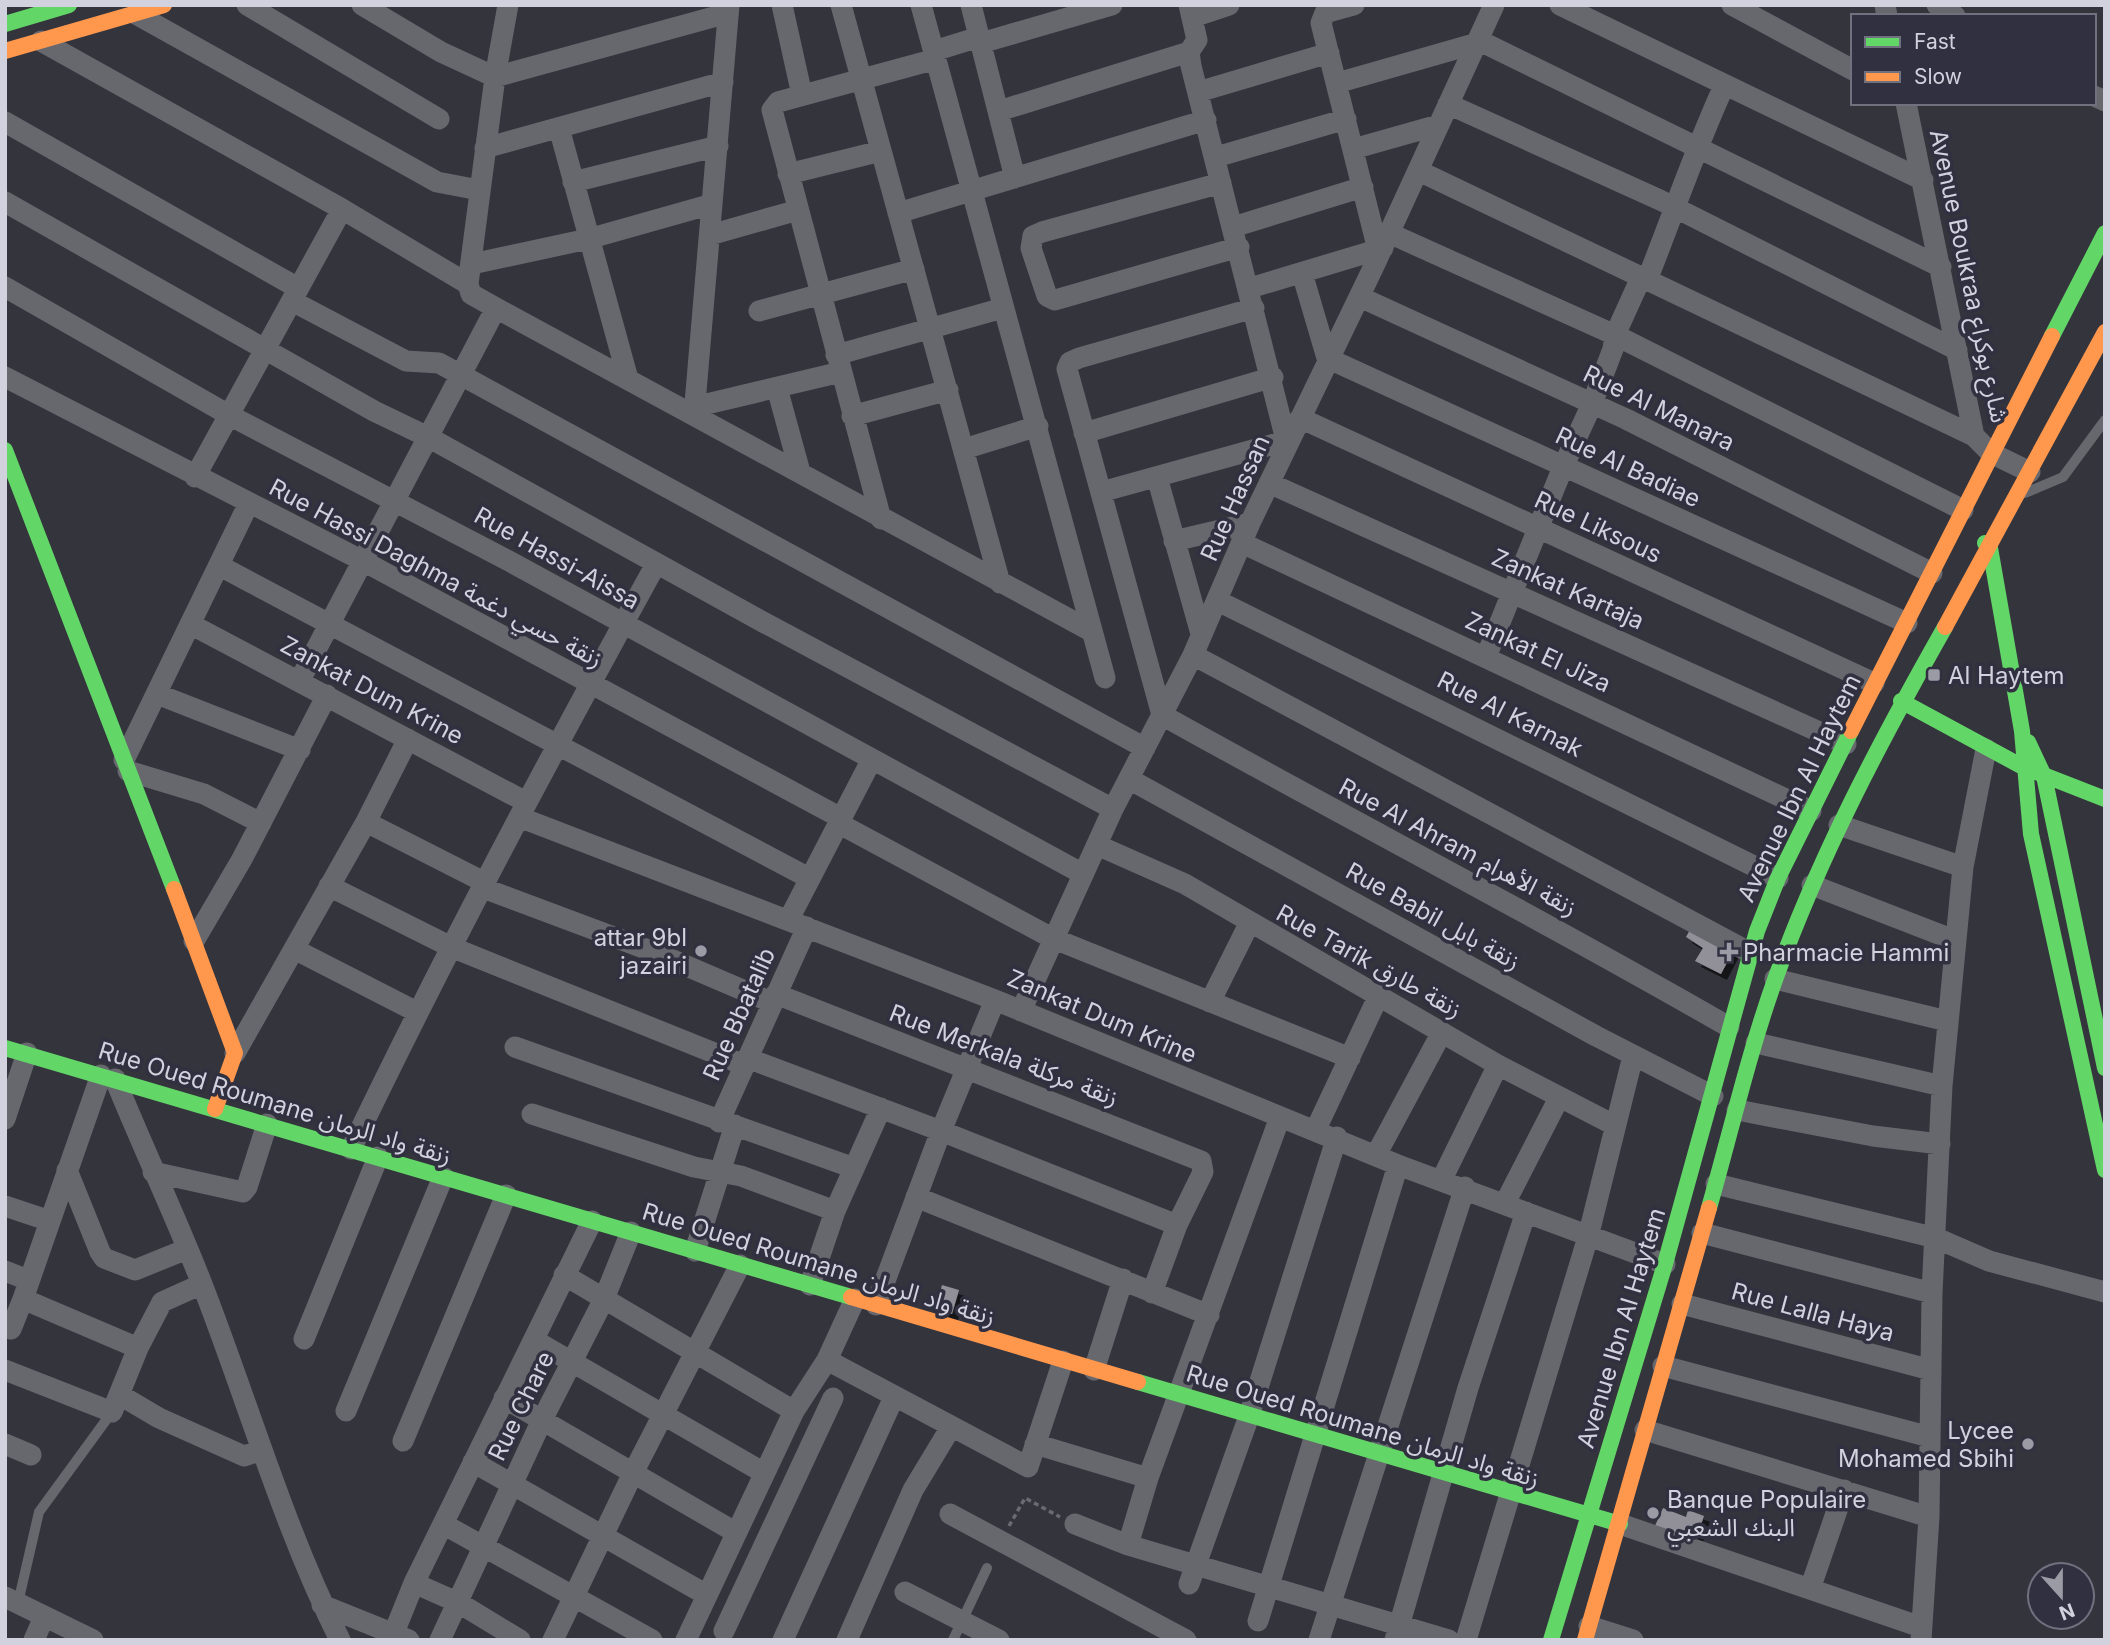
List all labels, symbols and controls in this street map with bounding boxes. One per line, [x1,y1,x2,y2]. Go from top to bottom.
legend [1851,14,2096,105]
text: Fast [1914,29,1956,54]
text: Slow [1914,64,1962,89]
street label: Avenue Boukraa شارع بوكراع [1921,127,2014,426]
street label: Rue Al Manara [1579,359,1739,457]
street label: Rue Al Badiae [1551,421,1705,513]
street label: Rue Hassan [1194,431,1276,565]
street label: Rue Hassi Daghma زنقة حسي دغمة [262,473,608,677]
street label: Rue Liksous [1530,485,1666,569]
street label: Rue Hassi-Aissa [469,501,645,615]
street label: Zankat Kartaja [1487,542,1649,636]
street label: Zankat El Jiza [1461,606,1615,698]
street label: Zankat Dum Krine [276,630,468,750]
place label: Al Haytem [1948,661,2065,690]
street label: Rue Al Karnak [1432,665,1588,763]
marker: Al Haytem [1926,667,1942,683]
street label: Avenue Ibn Al Haytem [1731,669,1867,907]
street label: Rue Al Ahram زنقة الأهرام [1332,772,1582,926]
street label: Rue Babil زنقة بابل [1341,856,1525,976]
street label: Rue Tarik زنقة طارق [1271,898,1467,1024]
place label: attar 9bl jazairi [594,923,687,980]
place label: Pharmacie Hammi [1743,938,1949,967]
marker: attar 9bl jazairi [693,943,709,959]
street label: Rue Bbatalib [697,943,781,1085]
marker: Pharmacie Hammi [1721,944,1737,960]
street label: Zankat Dum Krine [1003,963,1201,1069]
street label: Rue Merkala زنقة مركلة [885,998,1123,1112]
street label: Rue Oued Roumane زنقة واد الرمان [95,1035,455,1171]
street label: Rue Oued Roumane زنقة واد الرمان [639,1196,999,1332]
street label: Avenue Ibn Al Haytem [1571,1204,1671,1452]
street label: Rue Lalla Haya [1729,1276,1897,1348]
street label: Rue Chare [482,1347,560,1465]
street label: Rue Oued Roumane زنقة واد الرمان [1183,1358,1543,1494]
place label: Lycee Mohamed Sbihi [1838,1416,2014,1473]
marker: Lycee Mohamed Sbihi [2020,1436,2036,1452]
place label: Banque Populaire البنك الشعبي [1667,1485,1866,1546]
marker: Banque Populaire البنك الشعبي [1645,1505,1661,1521]
north arrow [2026,1561,2096,1631]
text: N [2056,1598,2078,1625]

